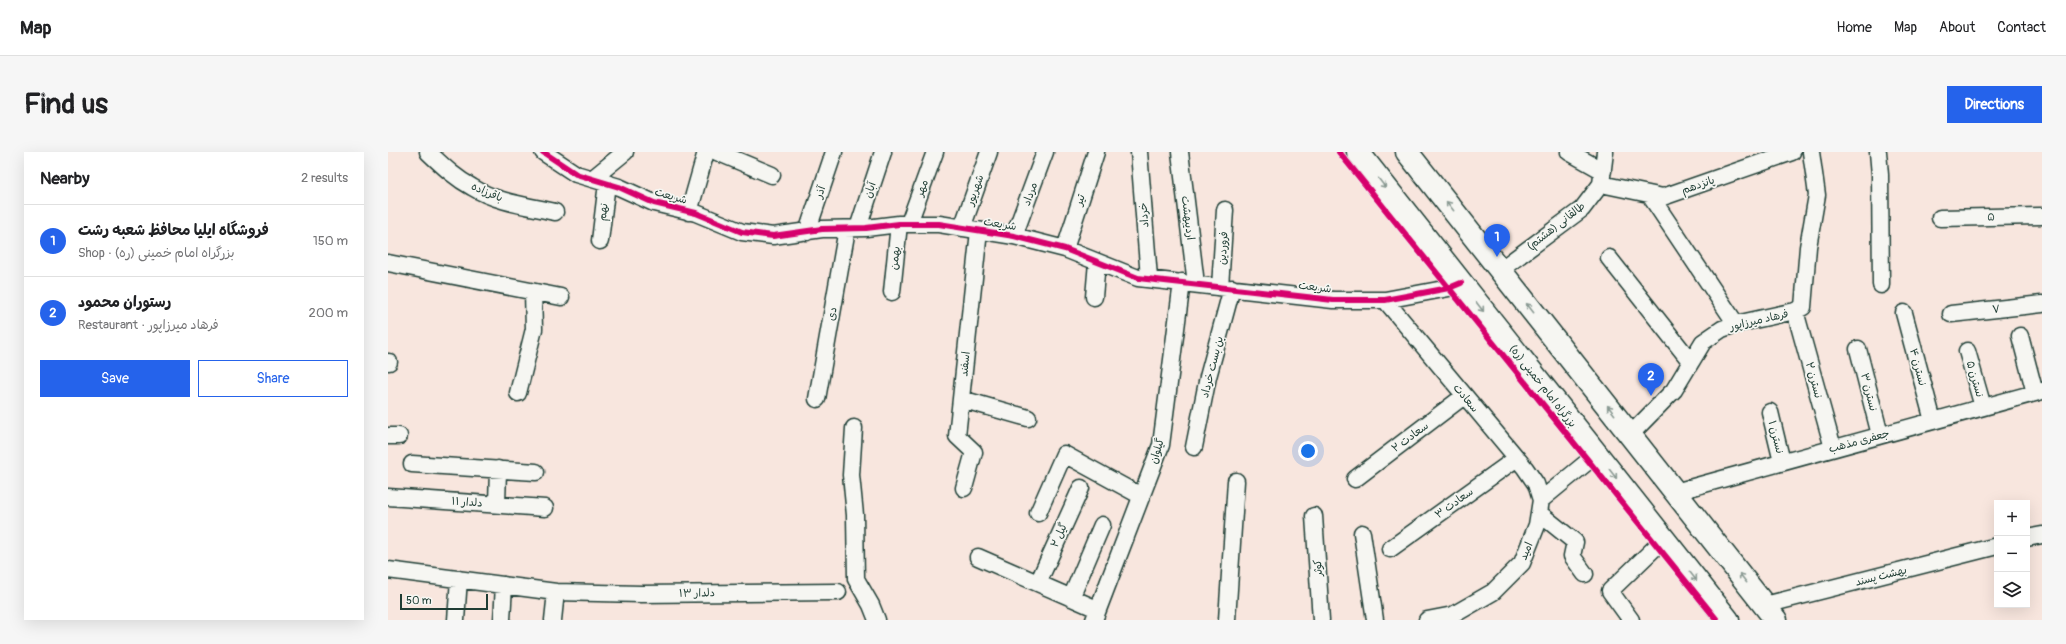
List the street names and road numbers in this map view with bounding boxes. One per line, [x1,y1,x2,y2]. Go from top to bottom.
street label: شهریور [963,173,988,209]
street label: پانزدهم [1680,173,1717,199]
street label: مهر [913,178,931,199]
street label: آبان [861,179,880,200]
street label: باقرزاده [469,180,505,205]
street label: مرداد [1020,180,1040,208]
street label: آذر [812,183,829,201]
street label: شریعت [653,185,689,207]
street label: تیر [1072,192,1088,208]
street label: اردیبهشت [1178,195,1197,241]
street label: طالقانی (هشتم) [1524,199,1589,254]
street label: نهم [595,202,613,222]
street label: خرداد [1136,202,1152,228]
street label: ۵ [1987,210,1995,224]
street label: شریعت [983,215,1017,233]
street label: فروردین [1216,231,1230,265]
street label: بهمن [887,246,904,271]
street label: شریعت [1298,279,1332,295]
street label: ۷ [1991,302,2001,316]
street label: دی [824,306,840,322]
street label: فرهاد میرزاپور [1727,307,1790,334]
street label: بن بست خرداد [1198,335,1227,399]
street label: بزرگراه امام خمینی (ره) [1505,342,1579,431]
street label: نسترن ۴ [1907,347,1929,387]
street label: اسفند [957,351,973,377]
street label: نسترن ۵ [1964,359,1986,399]
street label: نسترن ۲ [1803,360,1825,400]
street label: نسترن ۳ [1858,372,1880,412]
street label: سعادت [1450,381,1482,415]
street label: سعادت ۲ [1389,419,1431,455]
street label: نسترن ۱ [1766,419,1786,455]
street label: جعفری مذهب [1827,427,1891,456]
street label: گیلوان [1147,436,1168,466]
street label: سعادت ۳ [1432,485,1476,521]
street label: دلدار ۱۱ [451,494,483,510]
street label: گیل ۲ [1048,520,1070,549]
street label: امید [1516,540,1536,562]
street label: کوثر [1311,559,1326,578]
street label: بهشت پسند [1854,563,1908,590]
street label: دلدار ۱۳ [679,586,715,600]

